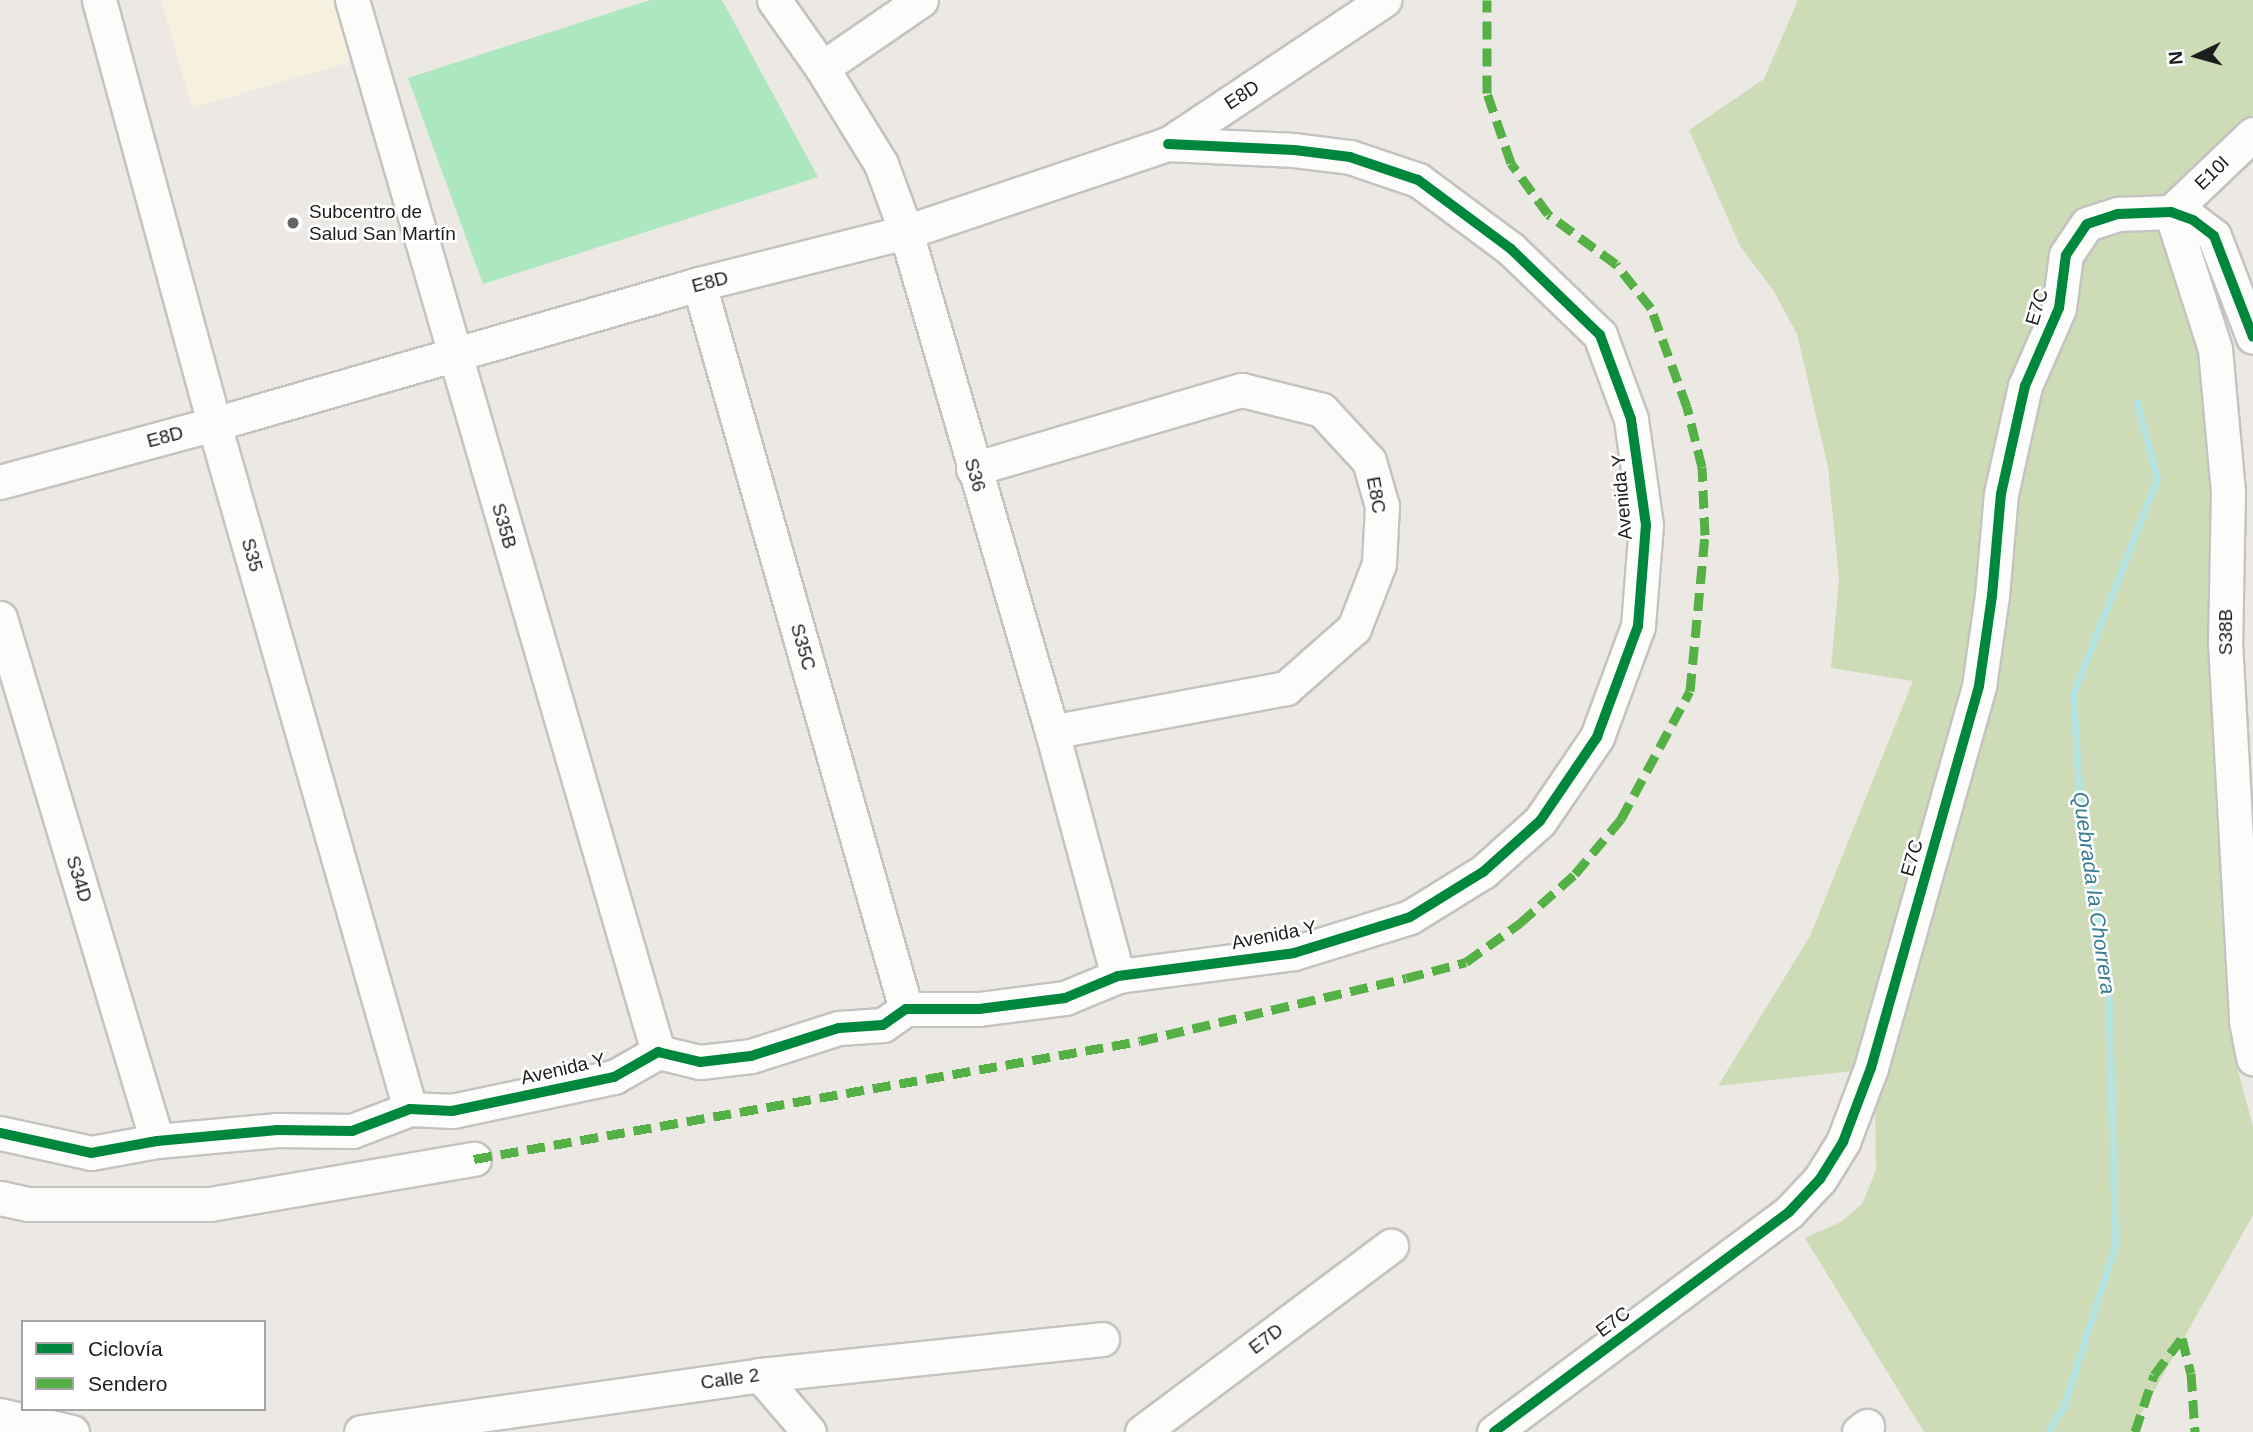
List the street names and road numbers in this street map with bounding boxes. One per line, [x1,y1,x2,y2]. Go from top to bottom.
street label: E8D [1220,75,1264,115]
street label: E10I [2190,151,2234,195]
street label: E8D [689,266,731,298]
street label: E7C [2021,286,2053,328]
street label: E8D [144,421,186,453]
street label: Avenida Y [1607,453,1637,541]
street label: S36 [959,456,991,494]
street label: E8C [1362,475,1390,515]
street label: S35B [487,501,521,551]
street label: S35 [236,536,268,574]
street label: S38B [2215,609,2237,655]
street label: S35C [785,621,821,673]
street label: E7C [1896,837,1928,879]
street label: S34D [61,853,97,905]
street label: Avenida Y [1229,916,1319,954]
street label: Avenida Y [518,1048,608,1090]
street label: E7C [1591,1302,1635,1342]
street label: E7D [1244,1319,1288,1359]
street label: Calle 2 [699,1364,761,1394]

